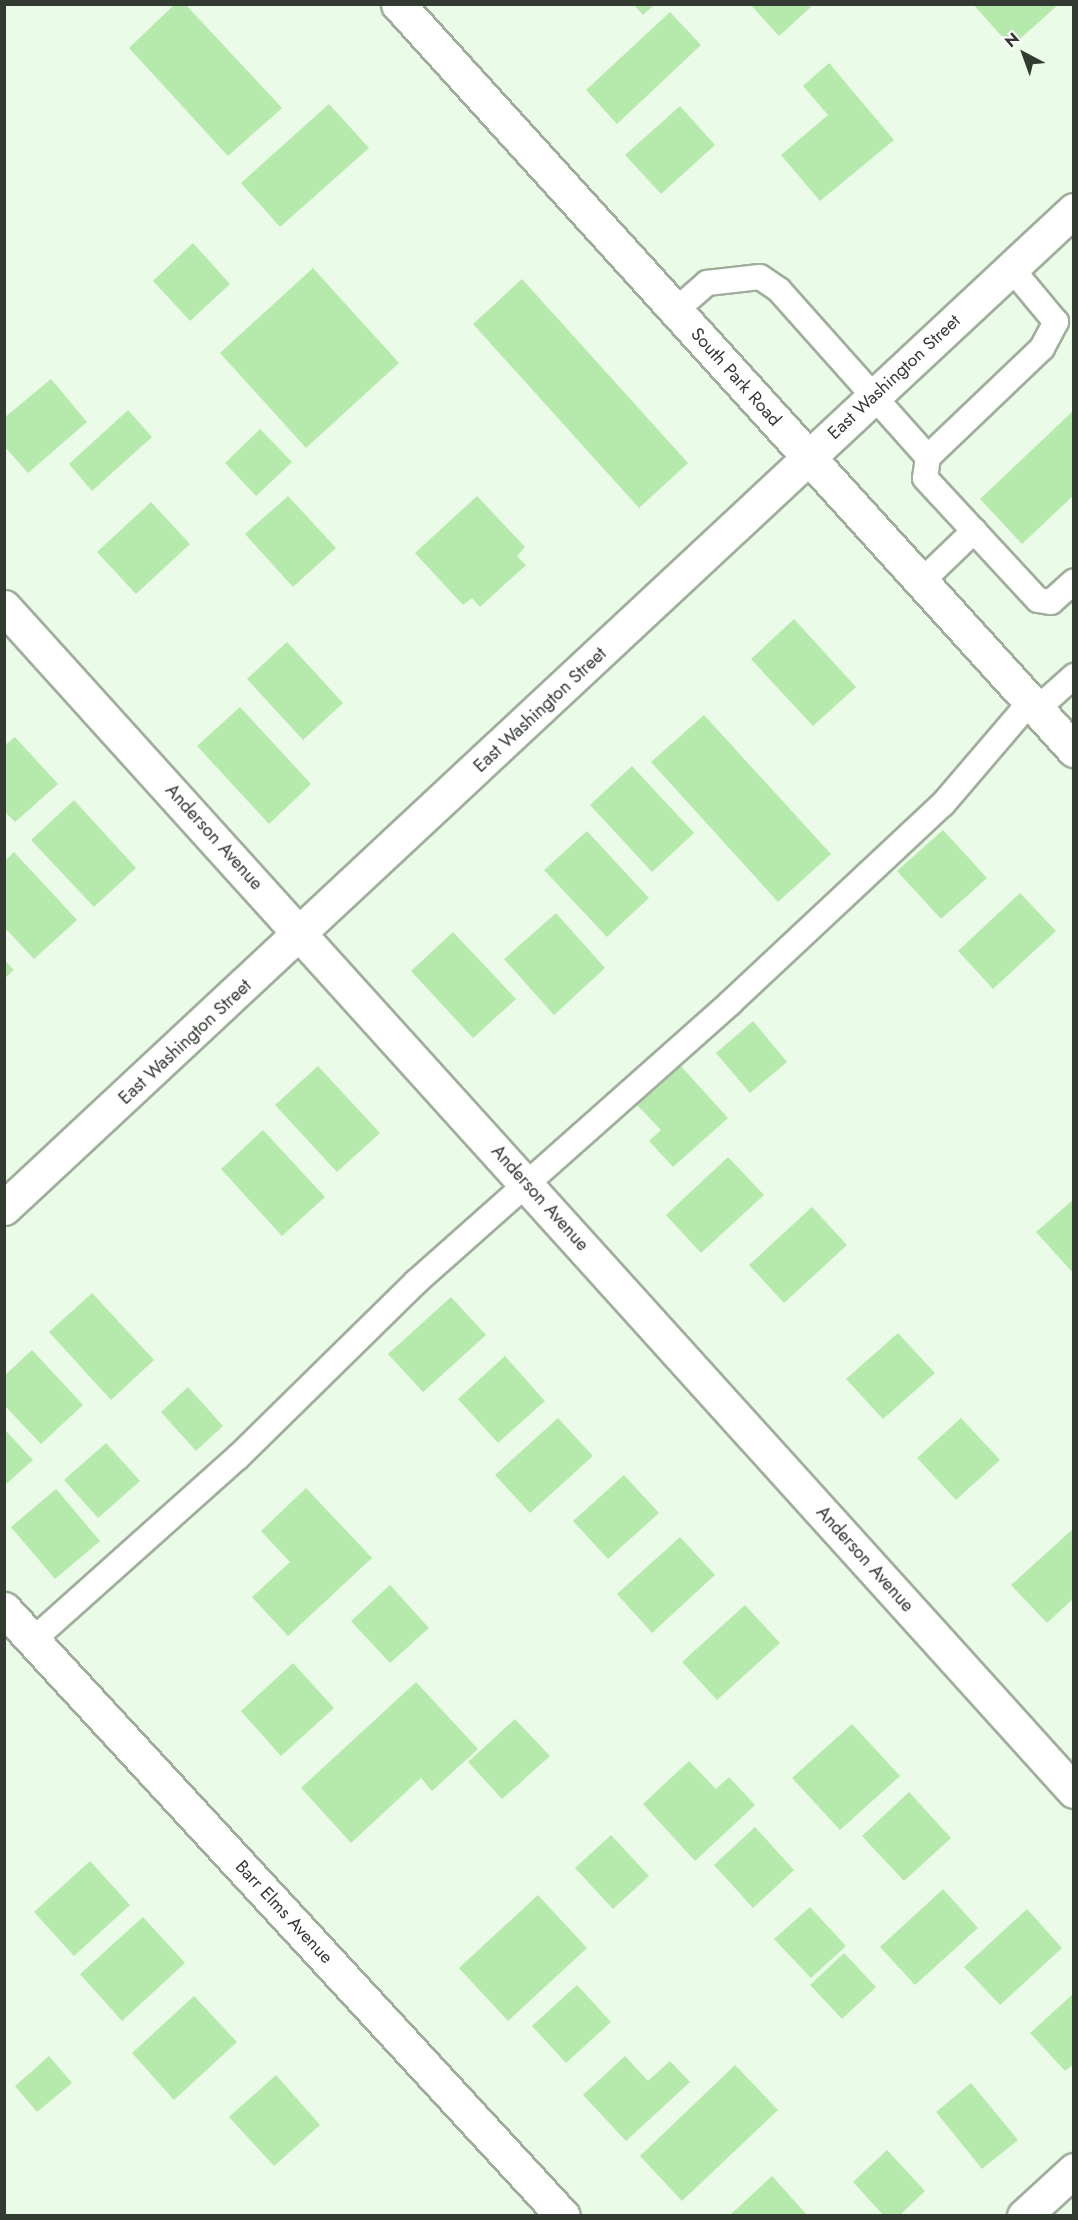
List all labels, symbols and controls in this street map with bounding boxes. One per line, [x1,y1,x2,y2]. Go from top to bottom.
north arrow [994,24,1054,84]
text: N [1000,27,1024,53]
street label: East Washington Street [823,310,965,444]
street label: South Park Road [686,323,786,431]
street label: East Washington Street [469,643,611,777]
street label: Anderson Avenue [161,780,267,894]
street label: East Washington Street [114,975,256,1109]
street label: Anderson Avenue [487,1141,593,1255]
street label: Anderson Avenue [812,1502,918,1616]
street label: Barr Elms Avenue [231,1856,337,1968]

